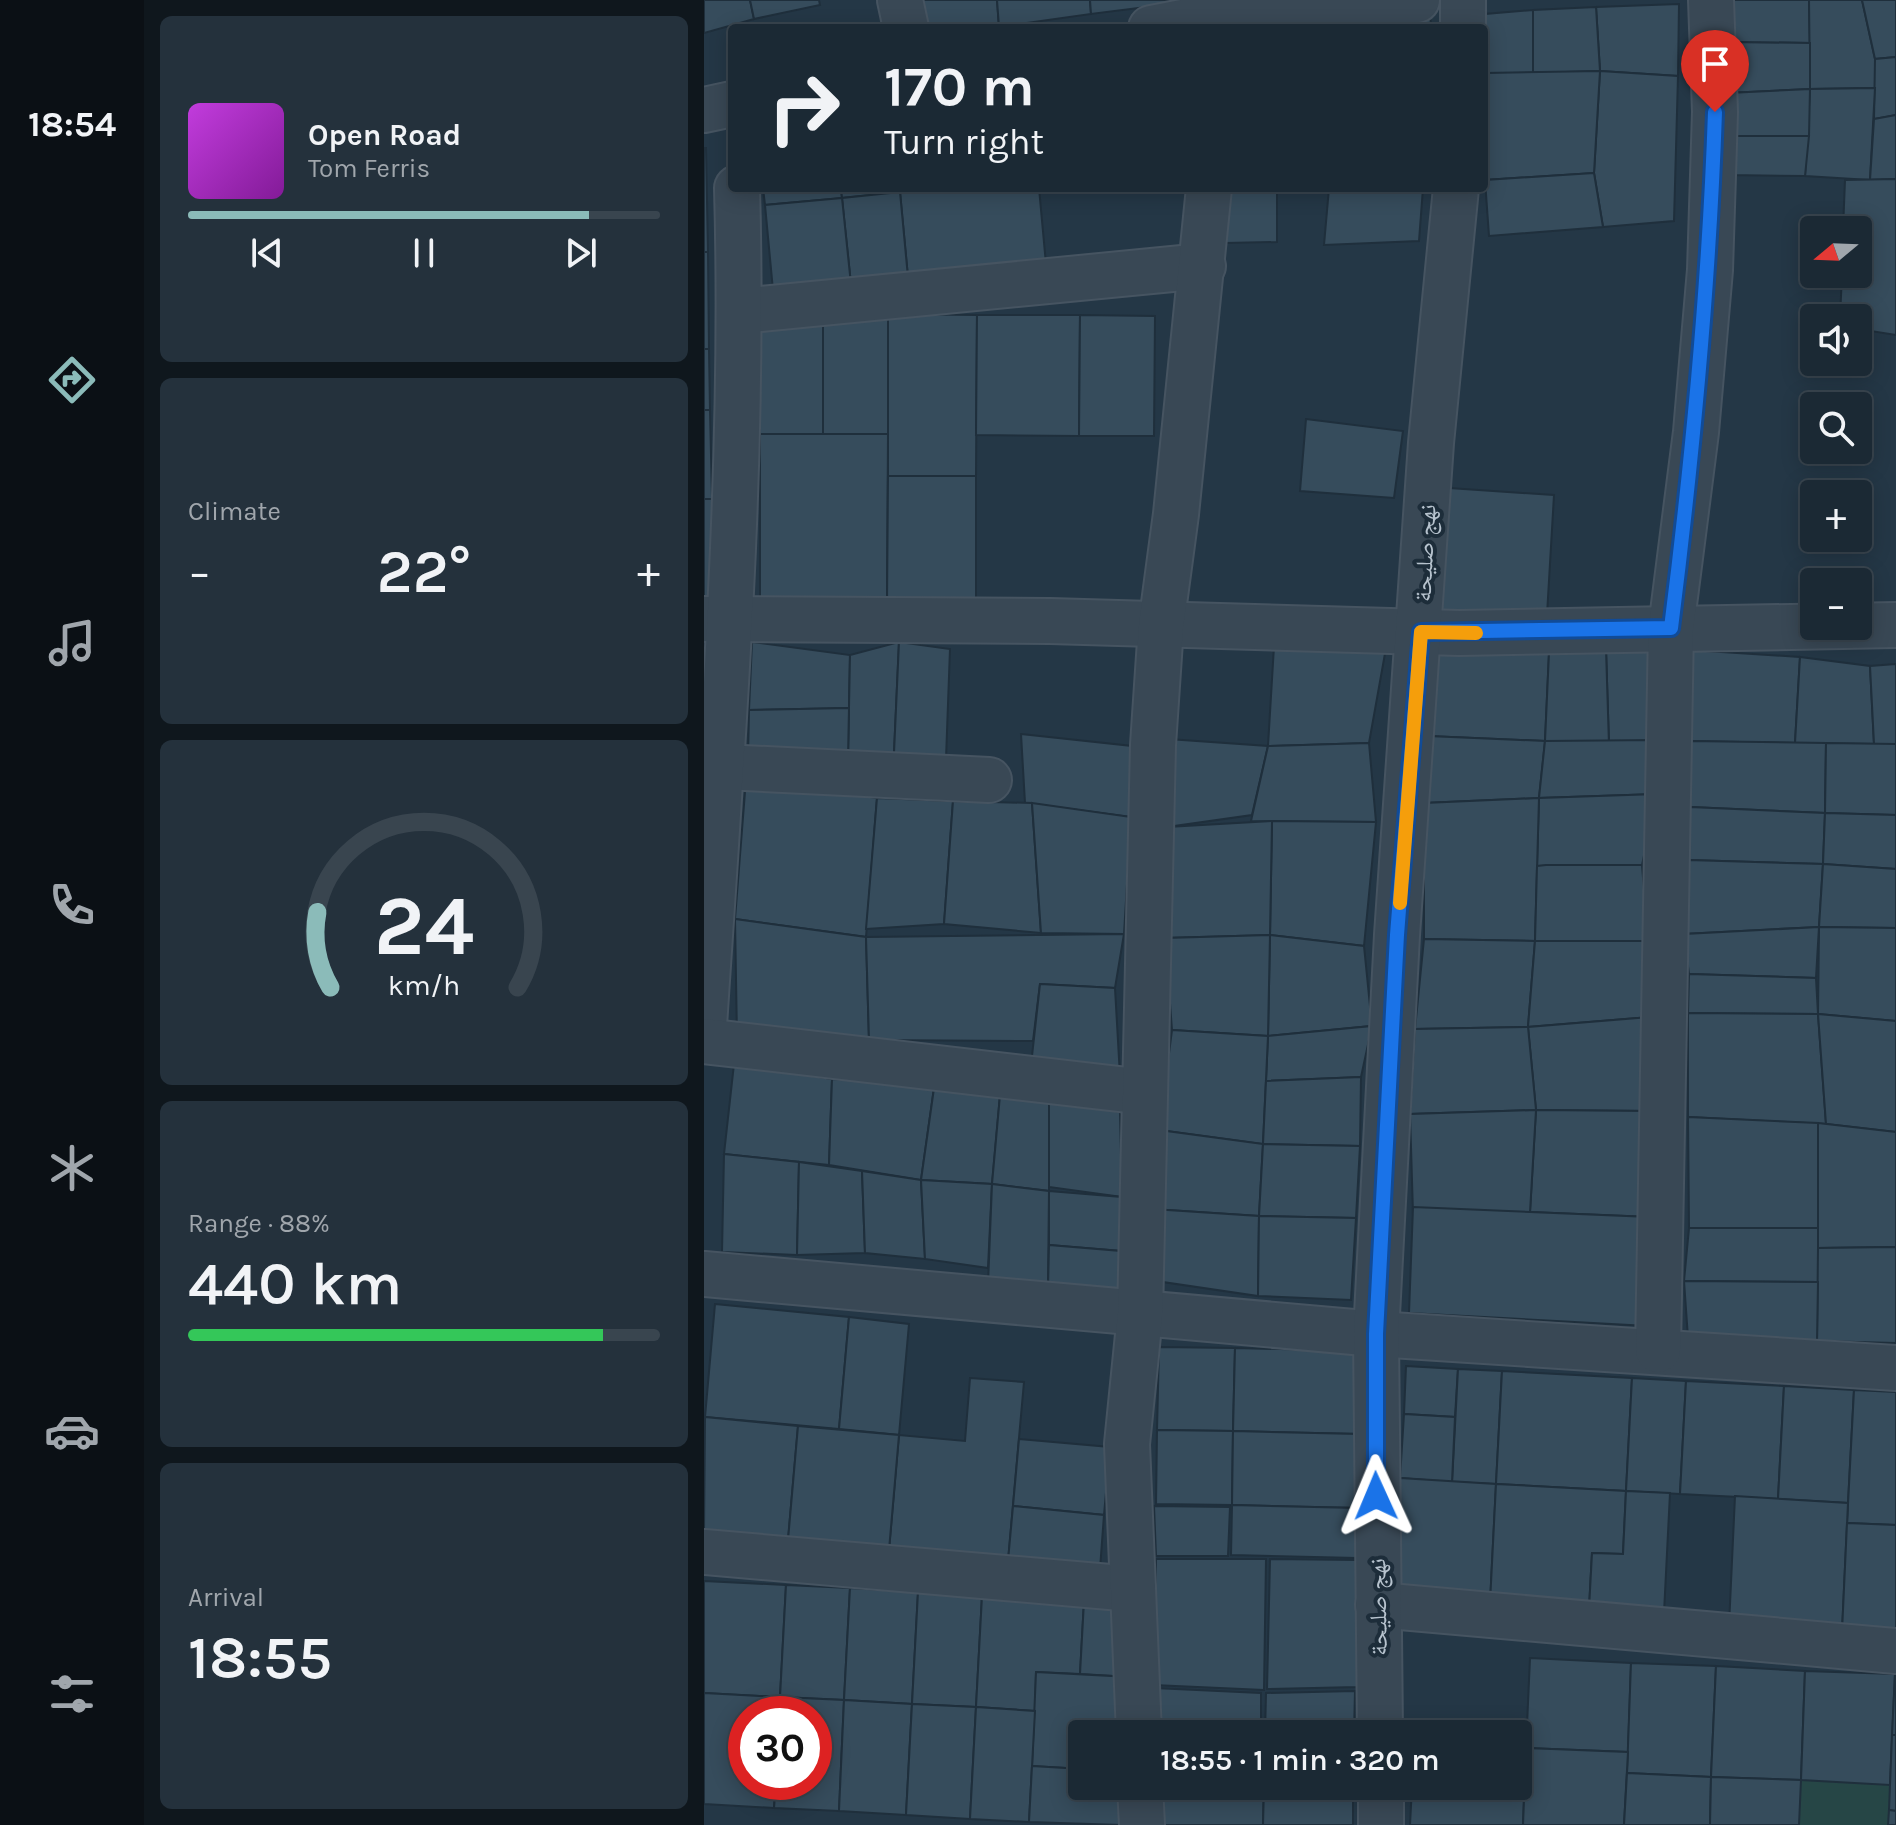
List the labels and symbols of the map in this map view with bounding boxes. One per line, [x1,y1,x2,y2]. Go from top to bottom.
pin [1681,30,1749,112]
north arrow [1800,216,1872,288]
street label: نهج صليحة [1408,504,1443,603]
position arrow [1334,1454,1418,1538]
street label: نهج صليحة [1363,1558,1394,1656]
speed limit sign: 30 [728,1696,832,1800]

